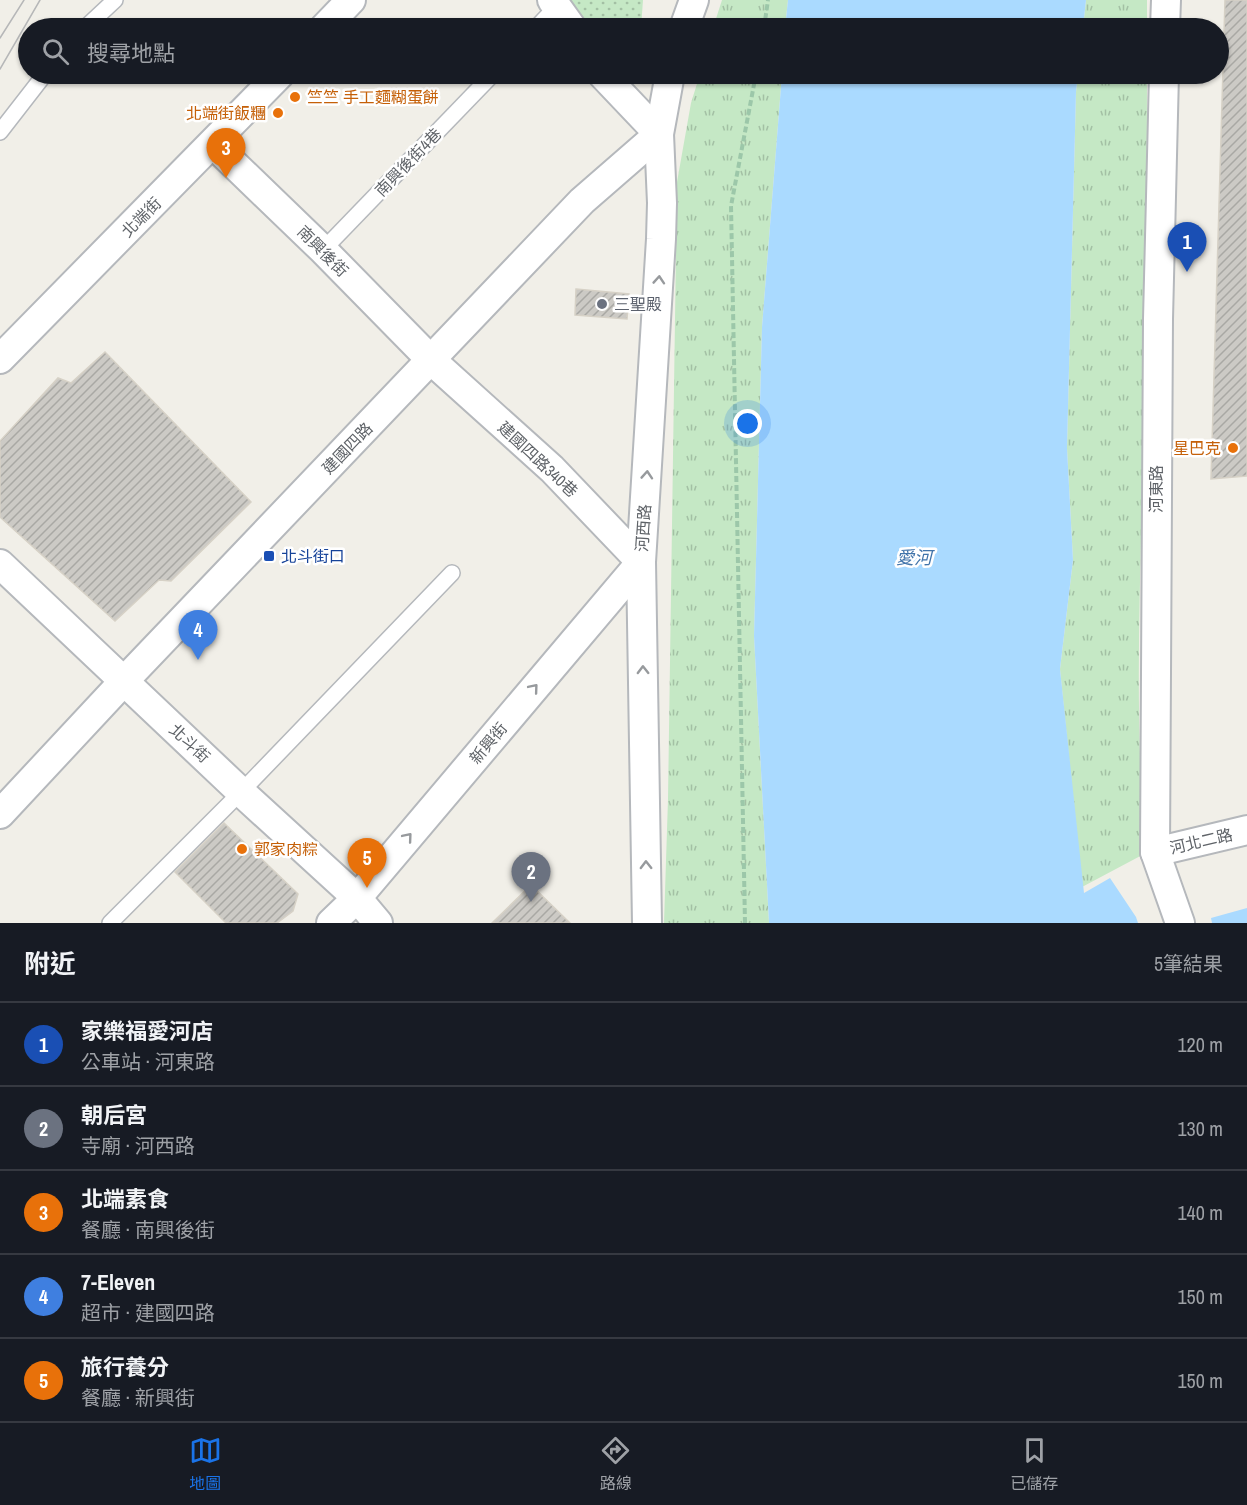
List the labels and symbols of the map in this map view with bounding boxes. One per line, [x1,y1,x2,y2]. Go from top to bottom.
place label: 竺竺 手工麵糊蛋餅 [307,86,439,108]
marker: 竺竺 手工麵糊蛋餅 [288,90,302,104]
place label: 北端街飯糰 [186,102,266,124]
marker: 北端街飯糰 [271,106,285,120]
street label: 南興後街4巷 [370,123,446,201]
pin: 3 [206,128,246,178]
street label: 北端街 [116,192,166,242]
street label: 南興後街 [293,221,353,281]
pin: 1 [1168,222,1206,272]
one-way arrow [652,276,665,285]
place label: 三聖殿 [614,293,662,315]
marker: 三聖殿 [595,297,609,311]
your location [733,409,762,438]
street label: 建國四路340巷 [493,416,583,502]
street label: 建國四路 [317,417,377,479]
place label: 星巴克 [1173,437,1221,459]
marker: 星巴克 [1226,441,1240,455]
street label: 河東路 [1145,465,1167,513]
one-way arrow [640,470,653,479]
street label: 河西路 [630,503,656,553]
place label: 北斗街口 [281,545,345,567]
water label: 愛河 [896,545,935,570]
marker: 北斗街口 [262,549,276,563]
pin: 4 [178,610,218,660]
one-way arrow [637,665,649,674]
one-way arrow [527,684,538,695]
street label: 新興街 [464,718,512,768]
street label: 北斗街 [165,719,215,767]
street label: 河北二路 [1167,823,1235,859]
one-way arrow [401,833,412,844]
place label: 郭家肉粽 [254,838,318,860]
pin: 5 [348,838,386,888]
marker: 郭家肉粽 [235,842,249,856]
pin: 2 [512,852,550,902]
one-way arrow [640,860,652,869]

